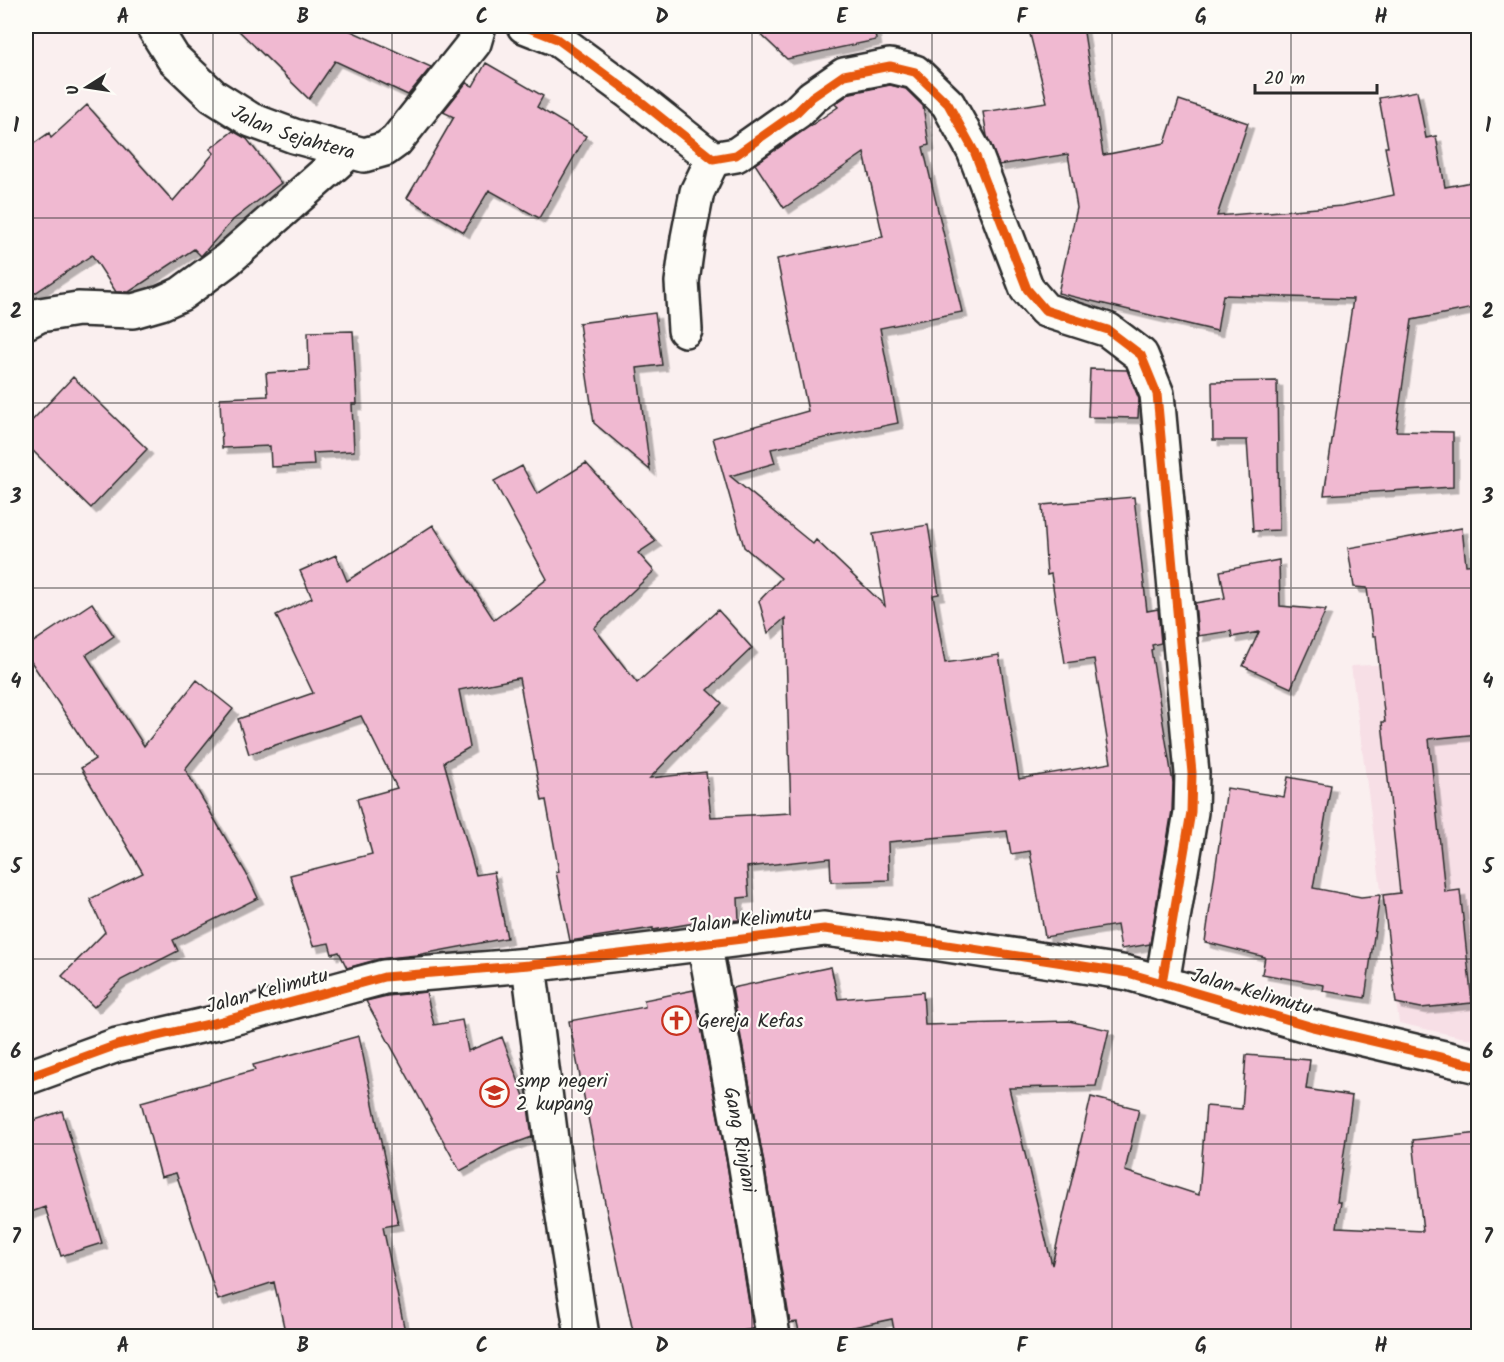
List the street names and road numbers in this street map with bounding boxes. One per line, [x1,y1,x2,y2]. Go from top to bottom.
street label: Jalan Sejahtera [224,97,358,170]
street label: Jalan Kelimutu [686,899,814,943]
street label: Jalan Kelimutu [203,960,332,1024]
street label: Jalan Kelimutu [1187,960,1316,1026]
street label: Gang Rinjani [713,1084,764,1196]

